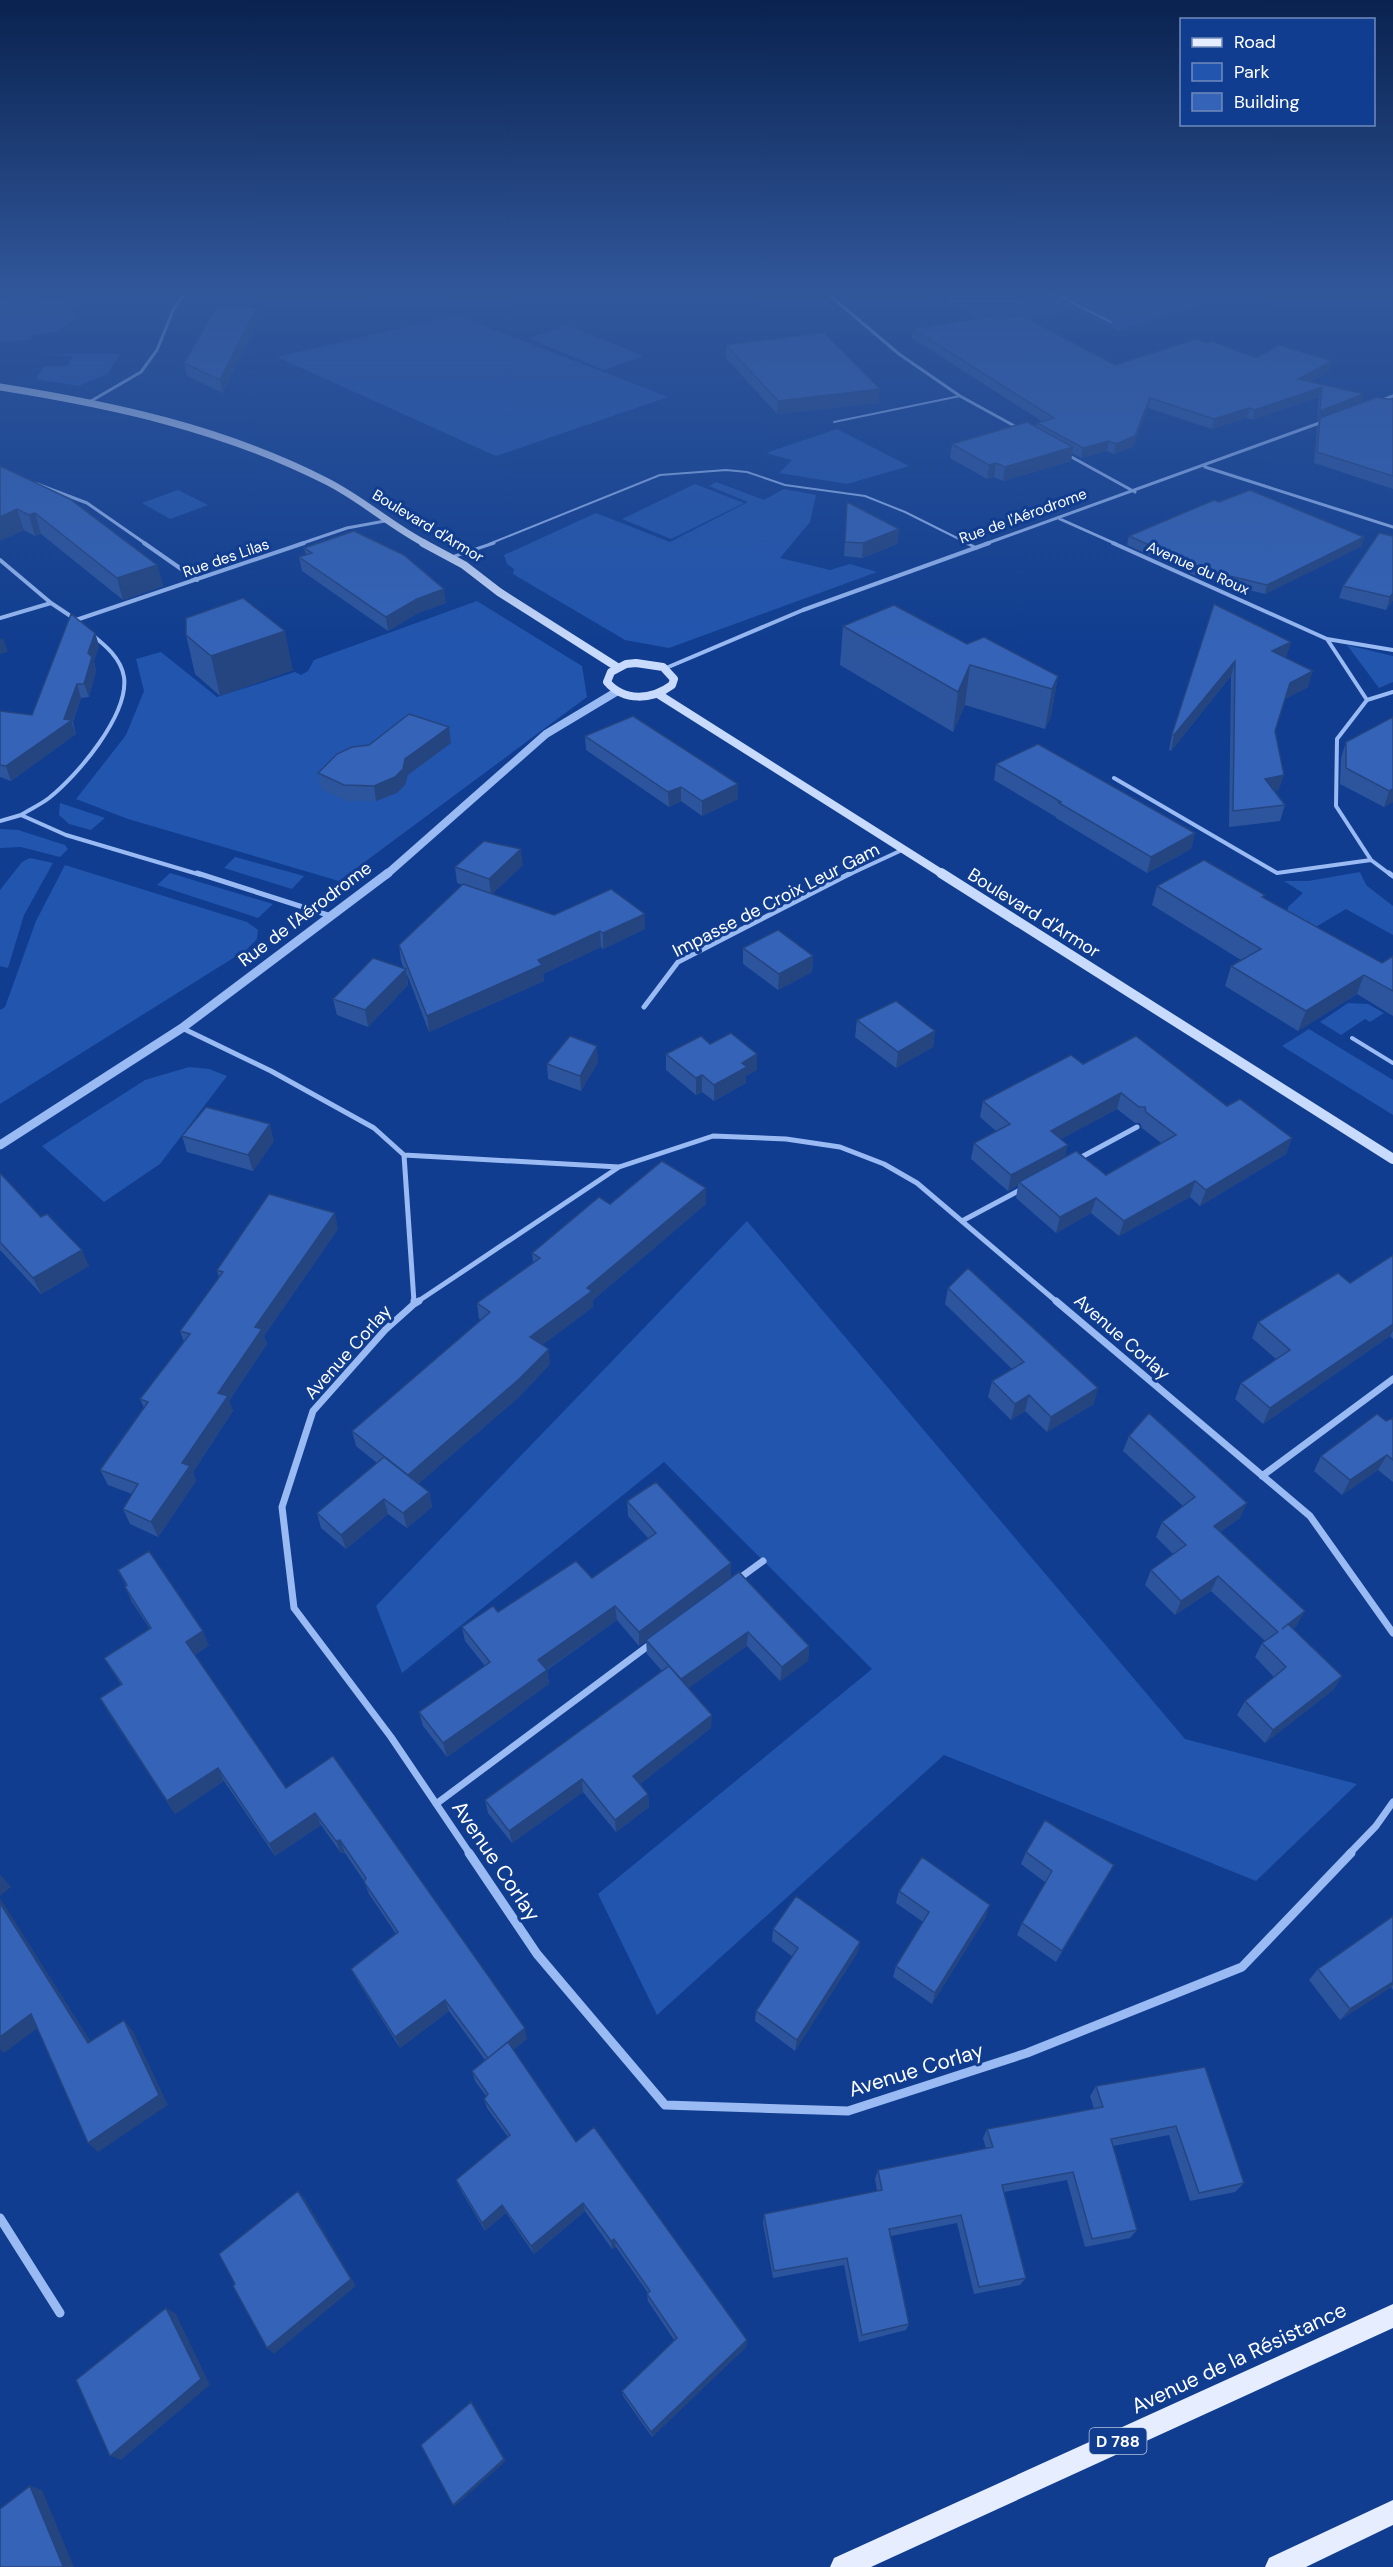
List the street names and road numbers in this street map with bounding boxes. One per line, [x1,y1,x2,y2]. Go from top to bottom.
street label: Rue de l'Aérodrome [956,484,1090,548]
street label: Boulevard d'Armor [369,485,488,567]
street label: Rue des Lilas [180,534,272,582]
street label: Avenue du Roux [1144,536,1253,600]
street label: Impasse de Croix Leur Gam [668,837,884,963]
street label: Rue de l'Aérodrome [233,856,377,972]
street label: Boulevard d'Armor [963,863,1105,964]
street label: Avenue Corlay [1069,1289,1175,1385]
street label: Avenue Corlay [299,1299,397,1405]
street label: Avenue Corlay [445,1795,547,1927]
street label: Avenue Corlay [845,2036,987,2104]
street label: Avenue de la Résistance [1127,2296,1351,2420]
road number: D 788 [1090,2428,1146,2454]

